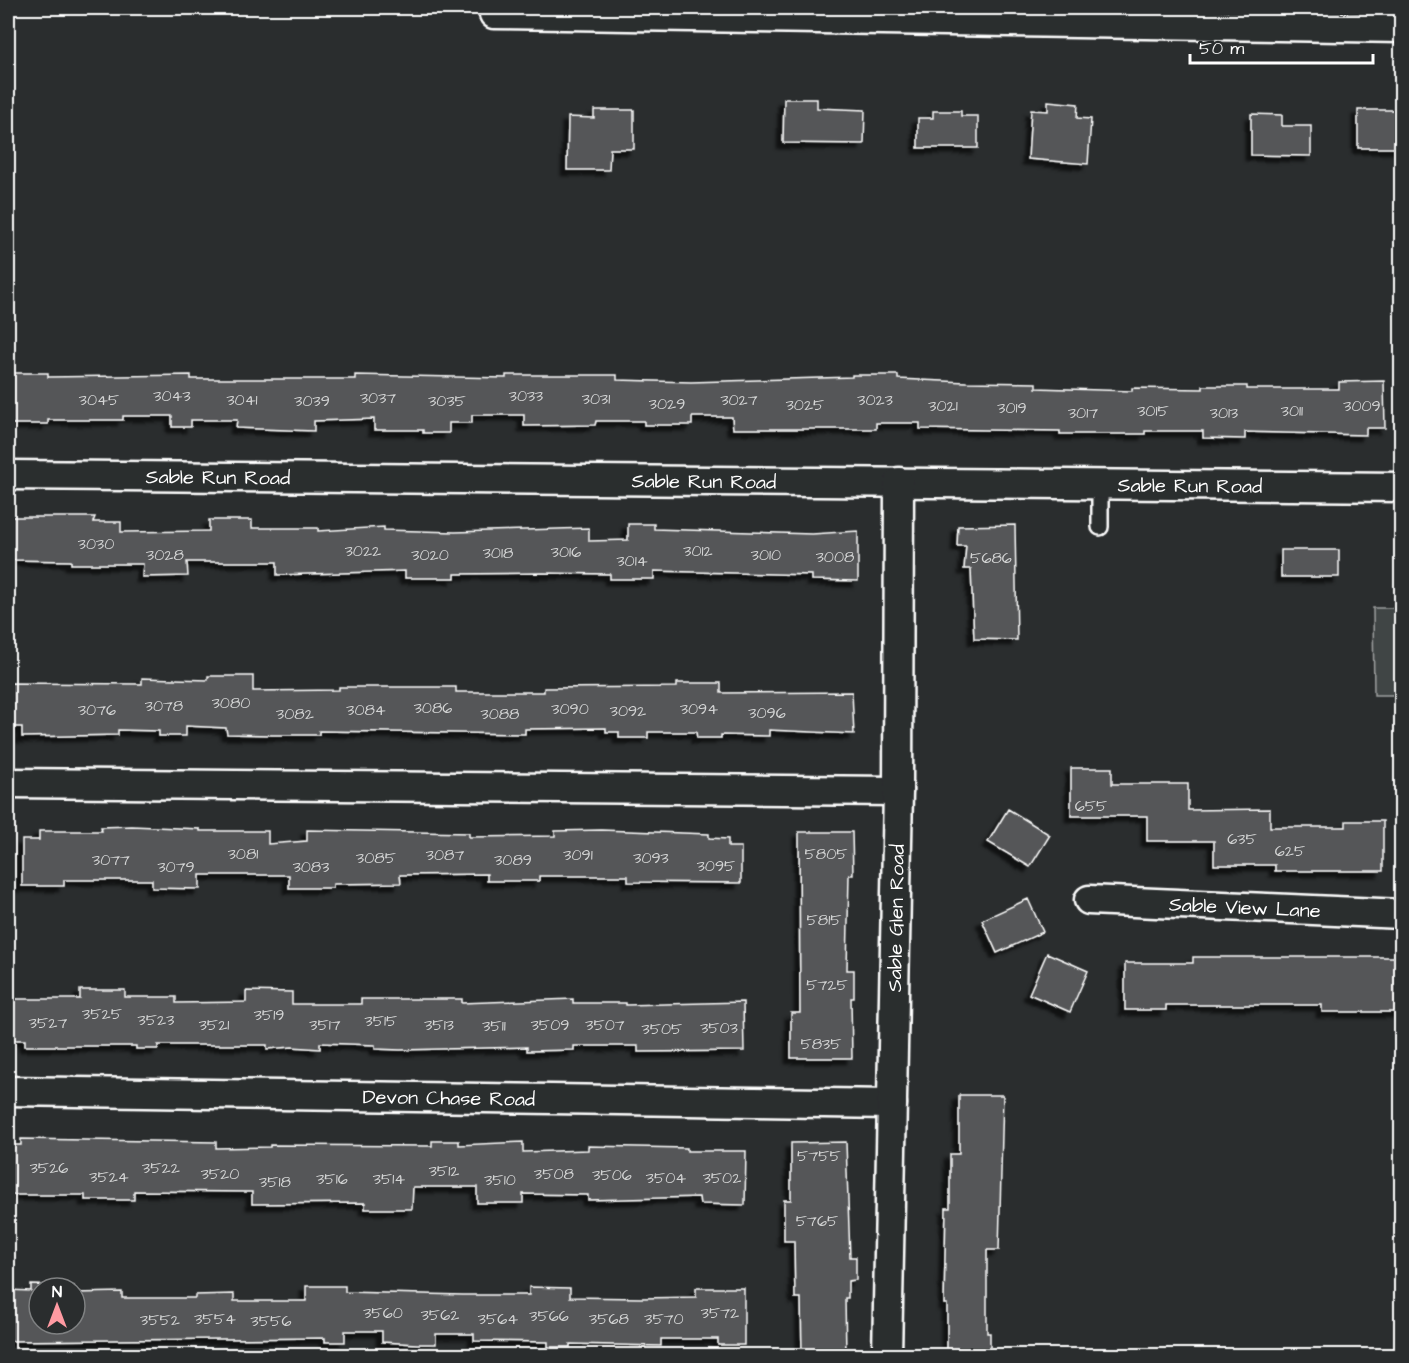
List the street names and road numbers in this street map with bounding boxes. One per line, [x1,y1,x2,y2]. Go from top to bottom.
street label: Sable Run Road [146,463,290,492]
street label: Sable Run Road [632,467,776,497]
street label: Sable Run Road [1117,472,1262,501]
street label: Sable Glen Road [881,844,912,992]
street label: Sable View Lane [1168,891,1321,925]
street label: Devon Chase Road [362,1083,535,1114]

